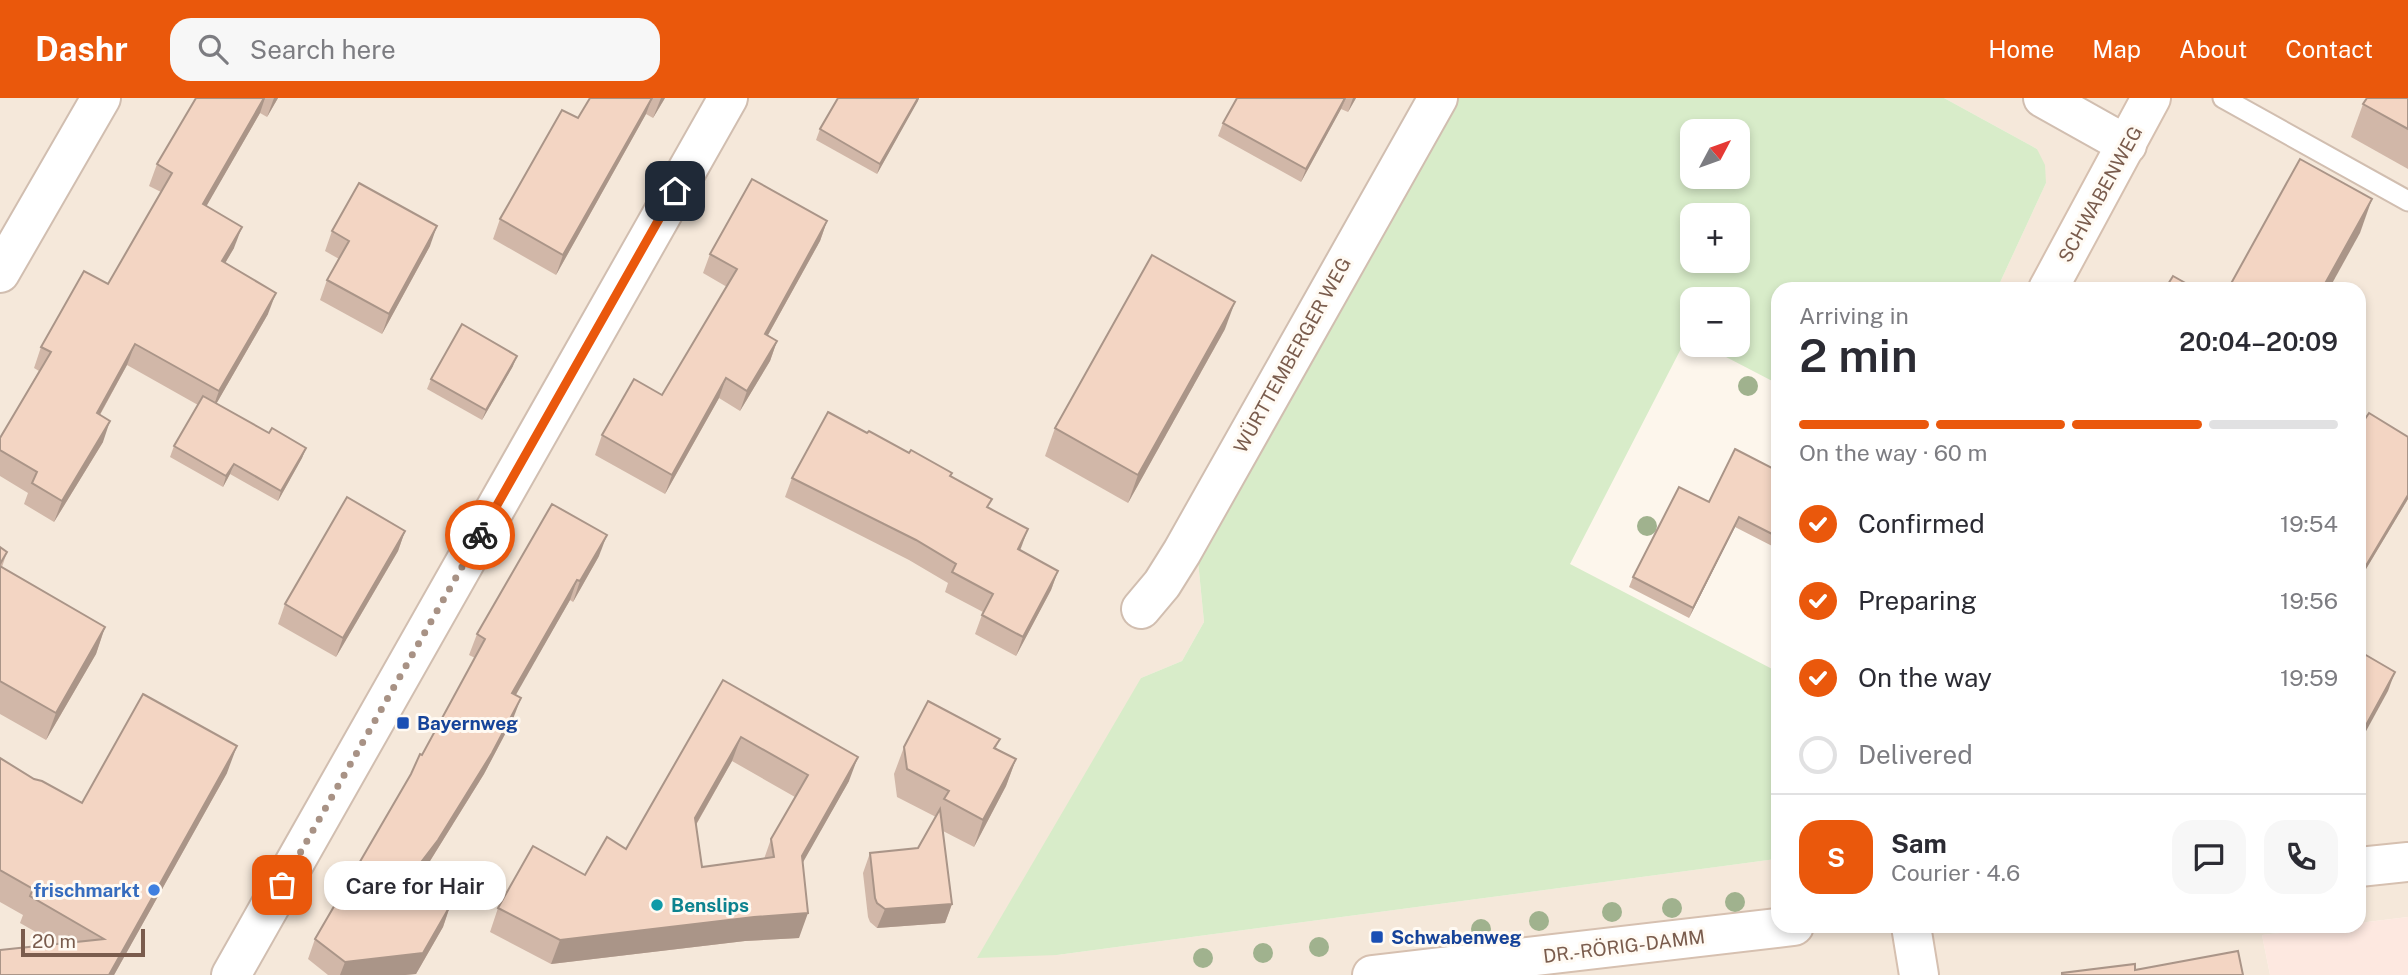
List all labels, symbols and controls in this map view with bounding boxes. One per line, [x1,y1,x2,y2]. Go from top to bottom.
search box [170,18,660,81]
text: Dashr [35,30,128,68]
icon: search [194,30,232,68]
text: Search here [250,34,396,65]
text: Home [1988,35,2054,63]
text: Map [2092,35,2141,63]
text: About [2179,35,2247,63]
text: Contact [2285,35,2373,63]
north arrow [1680,119,1750,189]
map controls [1680,119,1750,357]
street label: SCHWABENWEG [2053,122,2147,266]
pin [645,161,705,221]
icon: home [656,172,694,210]
button: + [1680,203,1750,273]
street label: WÜRTTEMBERGER WEG [1229,253,1355,457]
button: − [1680,287,1750,357]
text: Arriving in [1799,302,1909,329]
text: 20:04–20:09 [2179,326,2338,357]
text: 2 min [1799,328,1918,382]
text: On the way · 60 m [1799,439,1987,466]
courier [445,500,515,570]
icon: check [1799,505,1837,543]
text: Confirmed [1858,508,1985,539]
text: 19:54 [2280,510,2338,537]
icon: bike [461,516,499,554]
icon: check [1799,582,1837,620]
text: Preparing [1858,585,1977,616]
text: 19:56 [2280,587,2338,614]
icon: check [1799,659,1837,697]
text: On the way [1858,662,1992,693]
text: 19:59 [2280,664,2338,691]
place label: Bayernweg [417,712,518,734]
marker: Bayernweg [395,715,411,731]
text: Delivered [1858,739,1973,770]
button: chat [2172,820,2246,894]
button: phone [2264,820,2338,894]
text: Sam [1891,828,1947,859]
text: S [1827,842,1845,873]
pin [252,855,312,915]
text: Courier · 4.6 [1891,859,2020,886]
callout: Care for Hair [324,860,506,910]
icon: bag [263,866,301,904]
text: Care for Hair [346,872,484,899]
place label: frischmarkt [33,879,140,901]
marker: frischmarkt [146,882,162,898]
place label: Benslips [671,894,749,916]
marker: Benslips [649,897,665,913]
street label: DR.-RÖRIG-DAMM [1542,925,1706,967]
scale bar [21,926,145,958]
place label: Schwabenweg [1391,926,1522,948]
marker: Schwabenweg [1369,929,1385,945]
text: 20 m [32,930,76,952]

